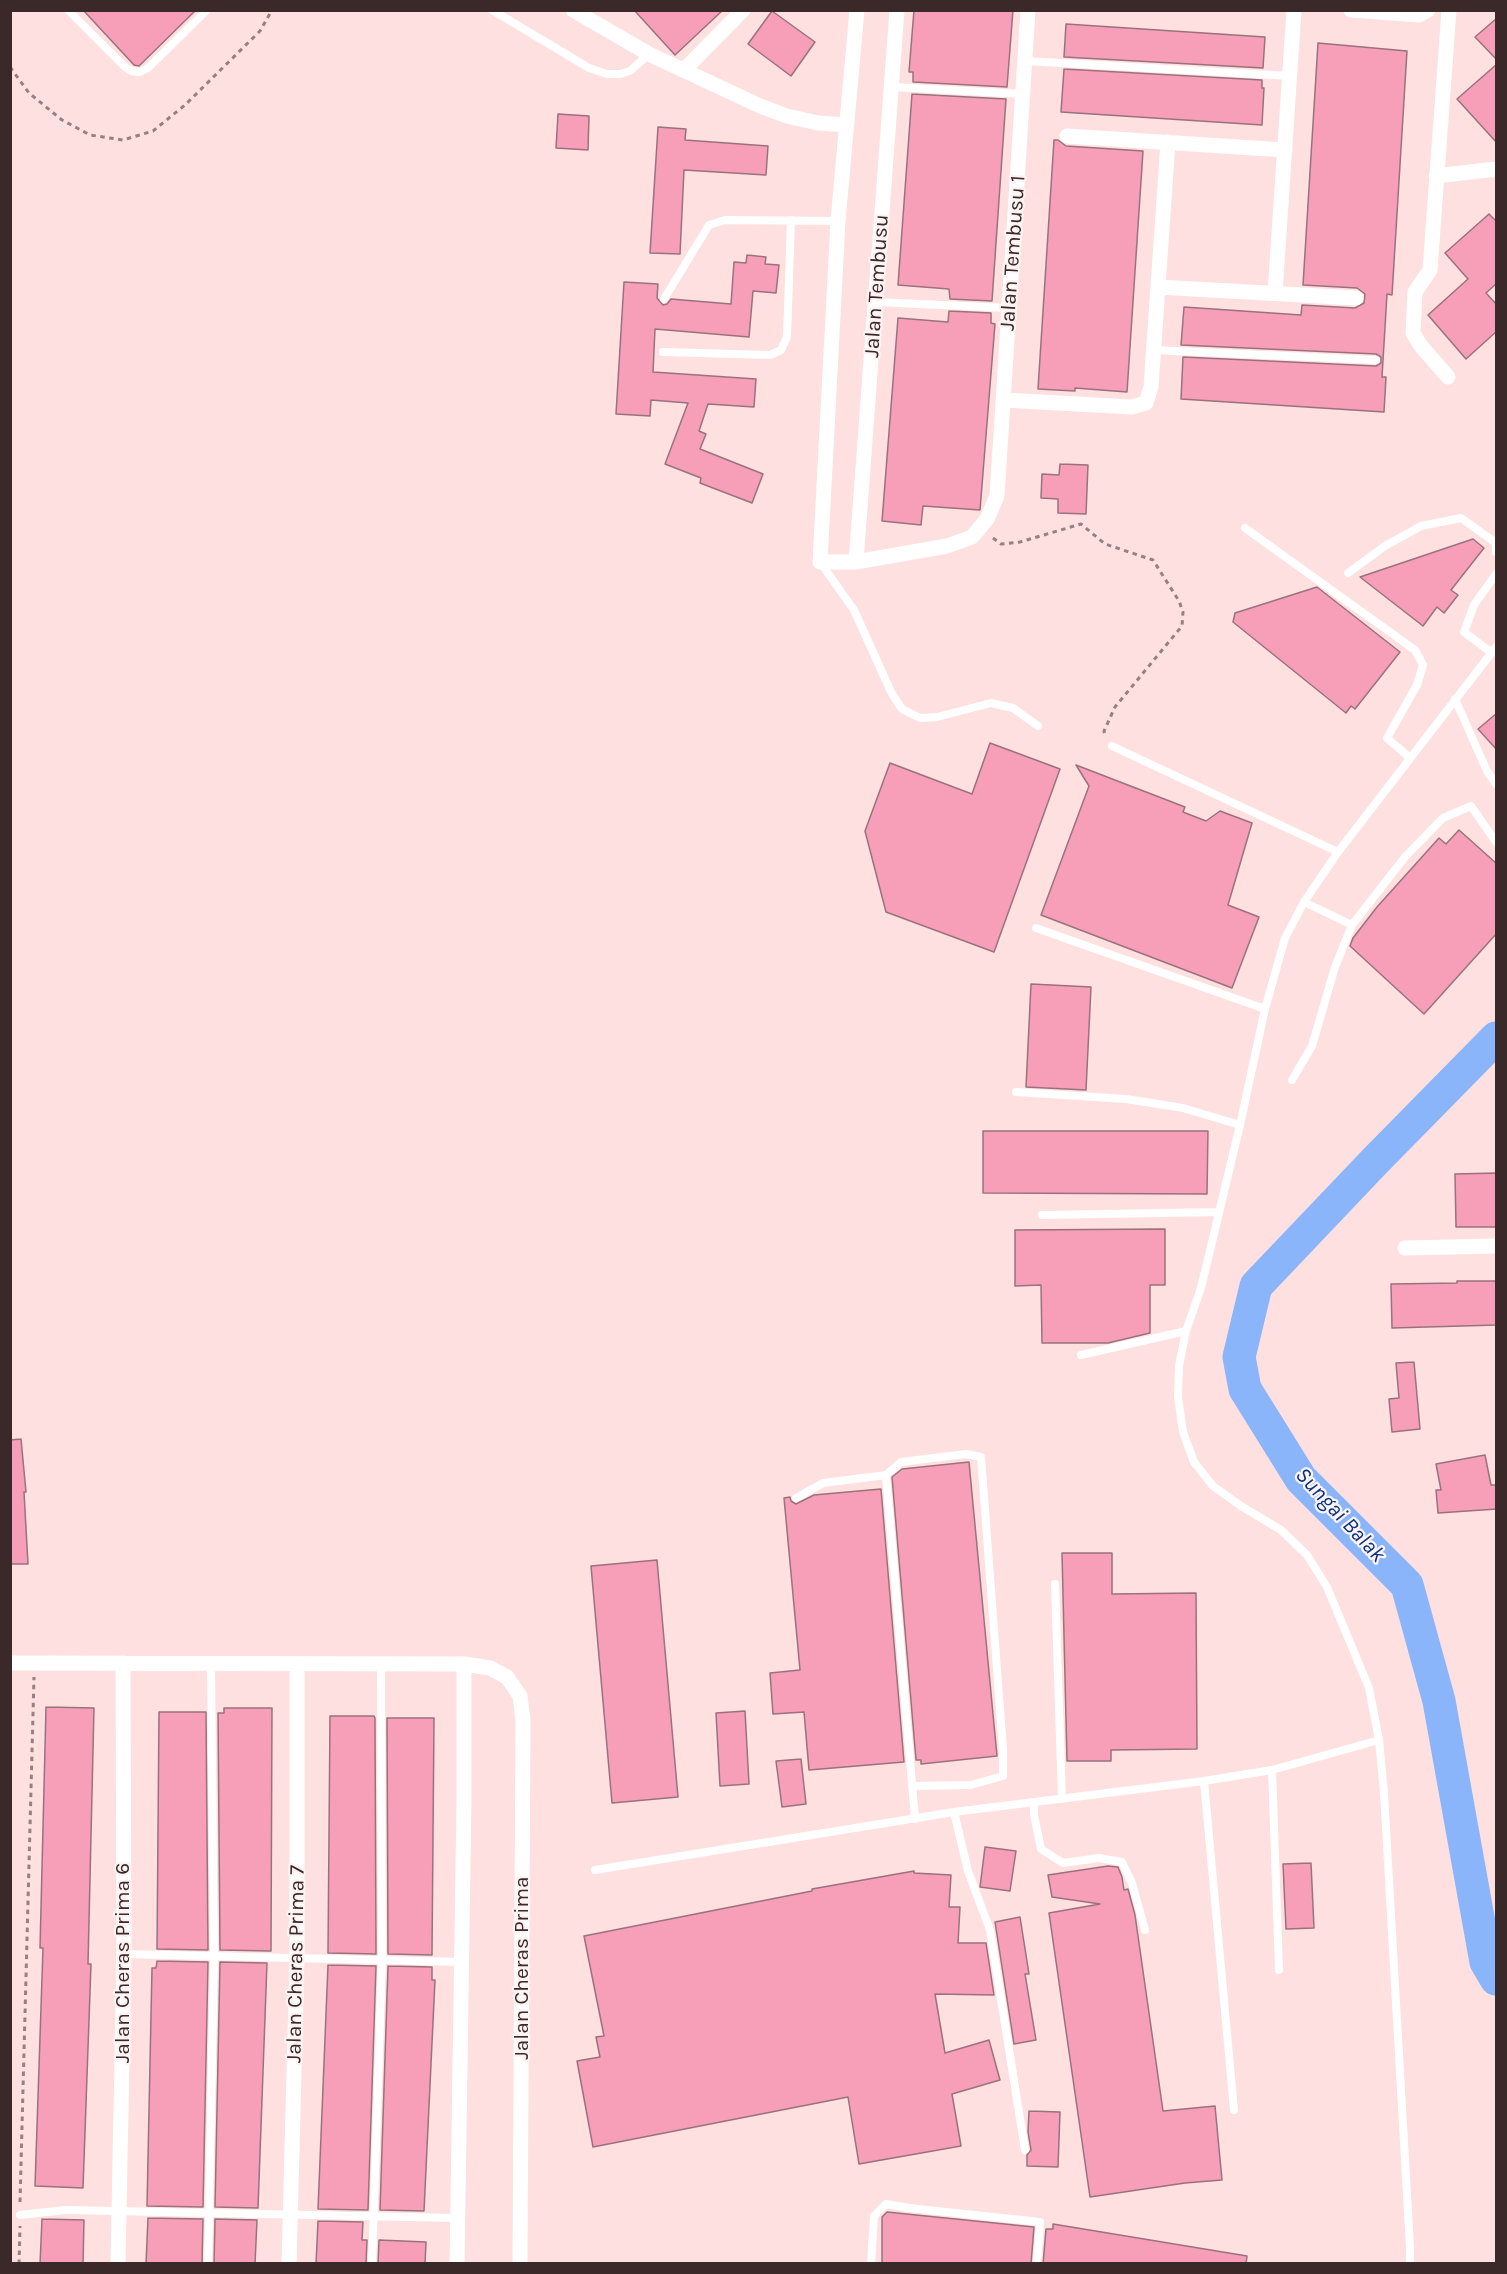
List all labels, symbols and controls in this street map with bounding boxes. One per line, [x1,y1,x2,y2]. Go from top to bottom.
street label: Jalan Tembusu 1 [995,175,1031,331]
street label: Jalan Tembusu [859,214,895,358]
water label: Sungai Balak [1289,1462,1391,1568]
street label: Jalan Cheras Prima 6 [110,1863,136,2063]
street label: Jalan Cheras Prima 7 [282,1865,310,2063]
street label: Jalan Cheras Prima [509,1876,535,2060]

